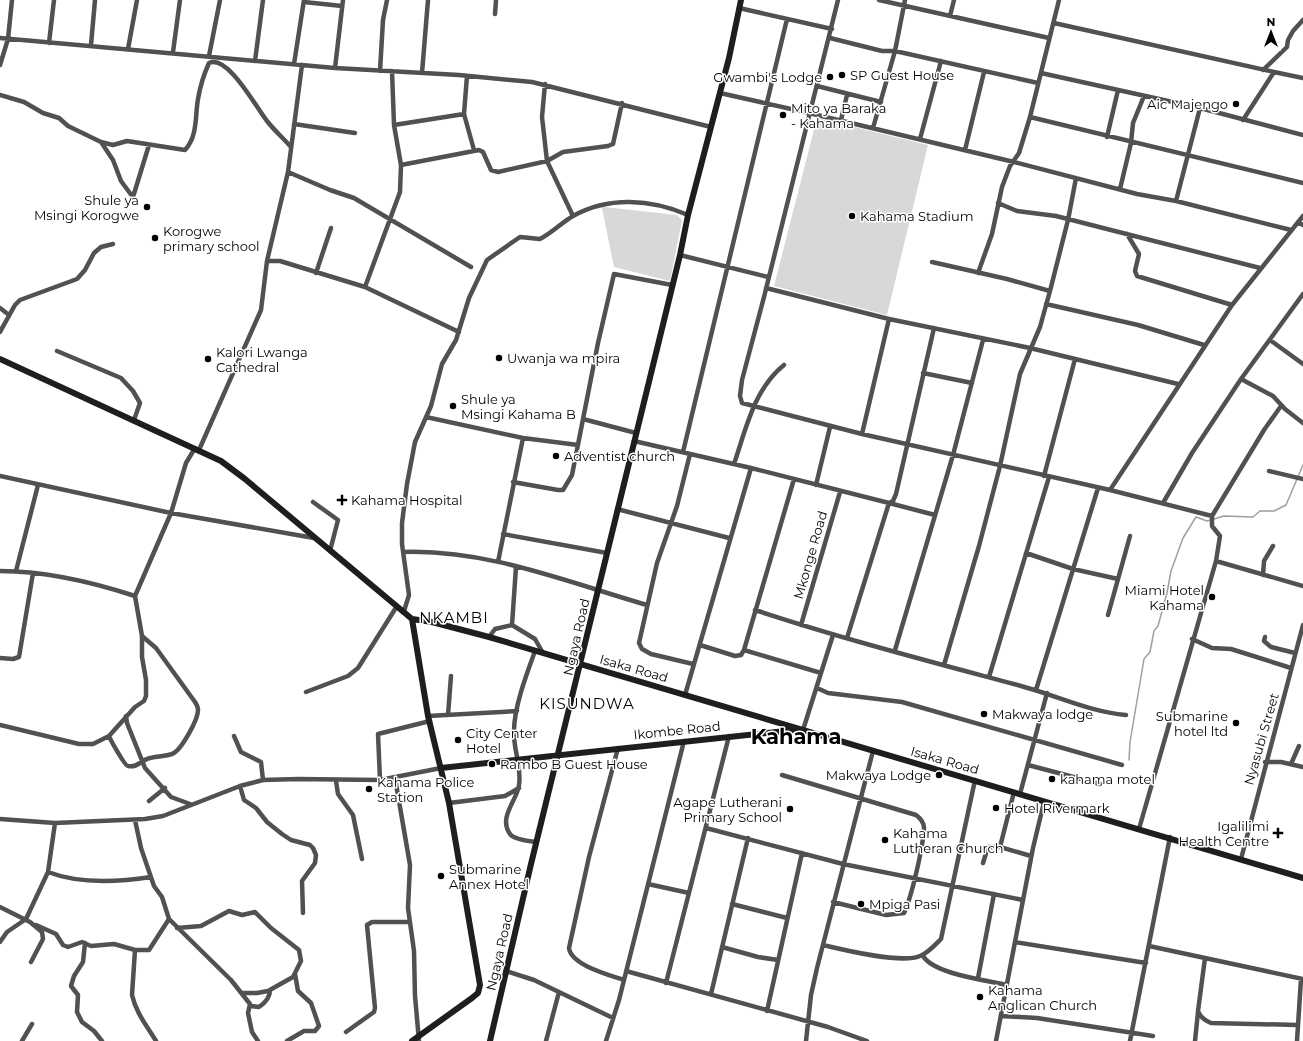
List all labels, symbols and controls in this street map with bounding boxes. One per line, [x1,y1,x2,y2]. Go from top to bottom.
north arrow [1251,12,1291,52]
text: N [1267,15,1275,29]
place label: SP Guest House [850,67,954,83]
place label: Gwambi's Lodge [713,69,822,85]
marker: SP Guest House [837,70,847,80]
marker: Gwambi's Lodge [825,72,835,82]
place label: Aic Majengo [1147,96,1228,112]
marker: Aic Majengo [1231,99,1241,109]
place label: Mito ya Baraka - Kahama [791,100,886,131]
marker: Mito ya Baraka - Kahama [778,110,788,120]
place label: Shule ya Msingi Korogwe [34,192,139,223]
marker: Shule ya Msingi Korogwe [142,202,152,212]
place label: Kahama Stadium [860,208,974,224]
marker: Kahama Stadium [847,211,857,221]
place label: Korogwe primary school [163,223,260,254]
marker: Korogwe primary school [150,233,160,243]
place label: Kalori Lwanga Cathedral [216,344,308,375]
place label: Uwanja wa mpira [507,350,620,366]
marker: Uwanja wa mpira [494,353,504,363]
marker: Kalori Lwanga Cathedral [203,354,213,364]
place label: Shule ya Msingi Kahama B [461,391,576,422]
marker: Shule ya Msingi Kahama B [448,401,458,411]
place label: Adventist church [564,448,675,464]
marker: Adventist church [551,451,561,461]
place label: Kahama Hospital [351,492,463,508]
marker: Kahama Hospital [336,494,348,506]
street label: Mkonge Road [790,509,830,601]
place label: Miami Hotel Kahama [1125,582,1204,613]
marker: Miami Hotel Kahama [1207,592,1217,602]
street label: Ngaya Road [559,597,593,677]
district label: NKAMBI [419,608,489,627]
street label: Isaka Road [598,651,670,685]
street label: Nyasubi Street [1240,691,1282,787]
district label: KISUNDWA [539,694,635,713]
place label: Makwaya lodge [992,706,1093,722]
place label: Submarine hotel ltd [1156,708,1228,739]
marker: Makwaya lodge [979,709,989,719]
street label: Ikombe Road [633,717,721,743]
marker: Submarine hotel ltd [1231,718,1241,728]
district label: Kahama [751,724,841,749]
place label: City Center Hotel [466,725,538,756]
marker: City Center Hotel [453,735,463,745]
street label: Isaka Road [909,743,981,777]
place label: Rambo B Guest House [500,756,648,772]
marker: Rambo B Guest House [487,759,497,769]
place label: Makwaya Lodge [826,767,931,783]
marker: Makwaya Lodge [934,770,944,780]
place label: kahama motel [1060,771,1155,787]
place label: Kahama Police Station [377,774,475,805]
marker: kahama motel [1047,774,1057,784]
marker: Kahama Police Station [364,784,374,794]
place label: Agape Lutherani Primary School [673,794,782,825]
place label: Hotel Rivermark [1004,800,1110,816]
marker: Hotel Rivermark [991,803,1001,813]
marker: Agape Lutherani Primary School [785,804,795,814]
place label: Igalilimi Health Centre [1179,818,1269,849]
place label: Kahama Lutheran Church [893,825,1004,856]
marker: Igalilimi Health Centre [1272,827,1284,839]
marker: Kahama Lutheran Church [880,835,890,845]
place label: Submarine Annex Hotel [449,861,529,892]
marker: Submarine Annex Hotel [436,871,446,881]
place label: Mpiga Pasi [869,896,940,912]
marker: Mpiga Pasi [856,899,866,909]
street label: Ngaya Road [482,912,516,992]
place label: Kahama Anglican Church [988,982,1097,1013]
marker: Kahama Anglican Church [975,992,985,1002]

